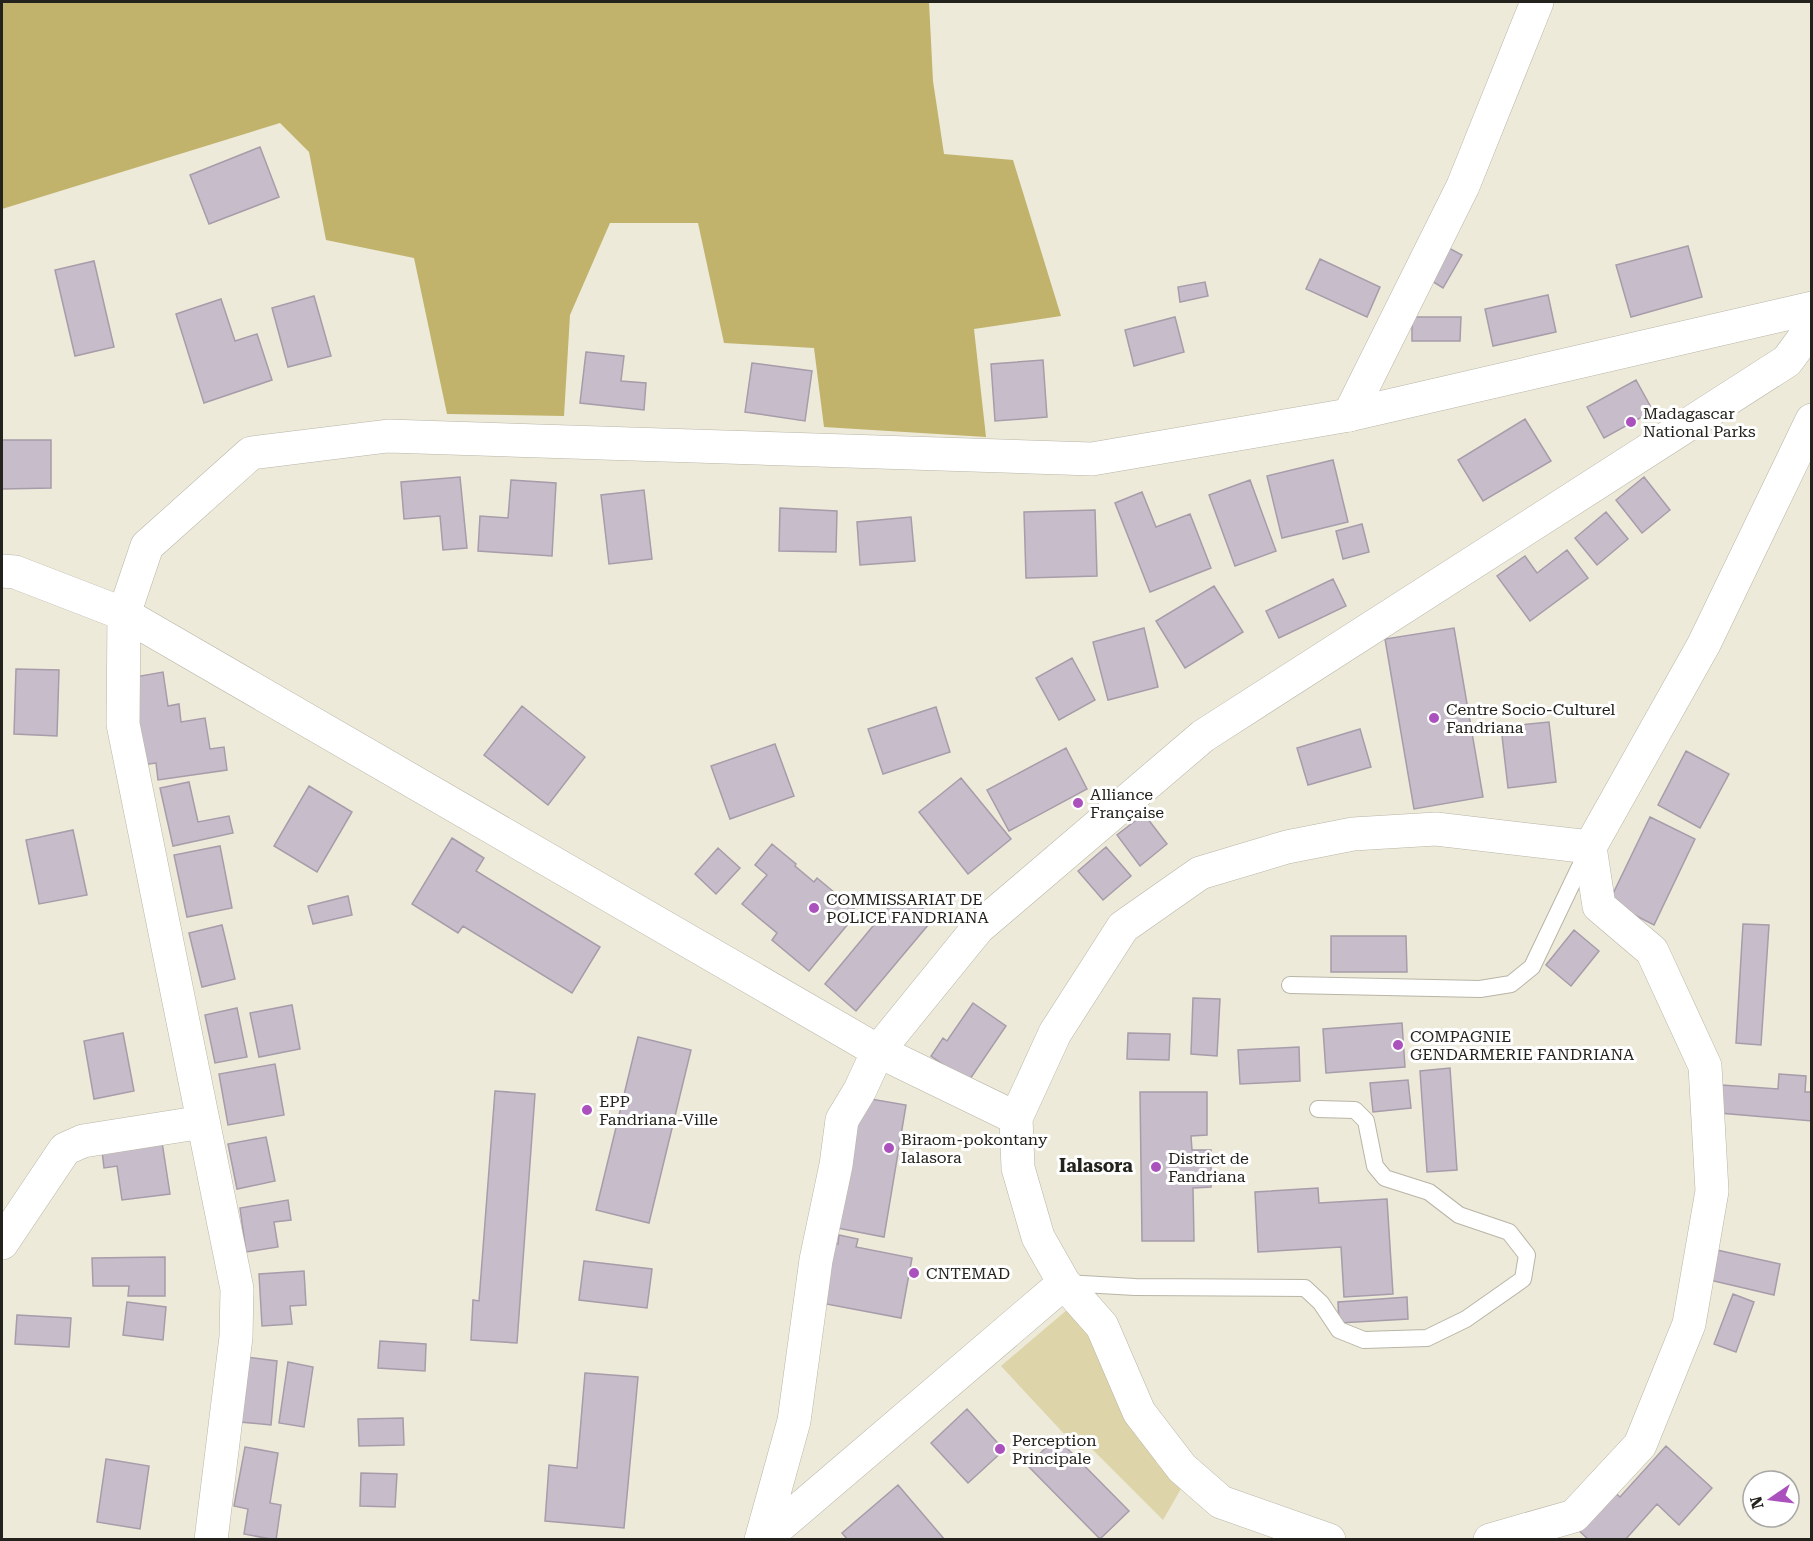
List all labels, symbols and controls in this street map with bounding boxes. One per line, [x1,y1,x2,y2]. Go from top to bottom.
place label: Madagascar National Parks [1643,404,1756,441]
marker: Madagascar National Parks [1624,415,1638,429]
place label: Centre Socio-Culturel Fandriana [1446,700,1615,737]
marker: Centre Socio-Culturel Fandriana [1427,711,1441,725]
place label: Alliance Française [1090,785,1164,822]
marker: Alliance Française [1071,796,1085,810]
place label: COMMISSARIAT DE POLICE FANDRIANA [826,890,989,927]
marker: COMMISSARIAT DE POLICE FANDRIANA [807,901,821,915]
place label: COMPAGNIE GENDARMERIE FANDRIANA [1410,1027,1635,1064]
marker: COMPAGNIE GENDARMERIE FANDRIANA [1391,1038,1405,1052]
place label: EPP Fandriana-Ville [599,1092,718,1129]
marker: EPP Fandriana-Ville [580,1103,594,1117]
place label: Biraom-pokontany Ialasora [901,1130,1048,1167]
marker: Biraom-pokontany Ialasora [882,1141,896,1155]
place label: District de Fandriana [1168,1149,1249,1186]
district label: Ialasora [1059,1155,1133,1176]
marker: District de Fandriana [1149,1160,1163,1174]
place label: CNTEMAD [926,1264,1010,1283]
marker: CNTEMAD [907,1266,921,1280]
place label: Perception Principale [1012,1431,1097,1468]
marker: Perception Principale [993,1442,1007,1456]
north arrow [1741,1469,1801,1529]
text: N [1746,1494,1768,1511]

